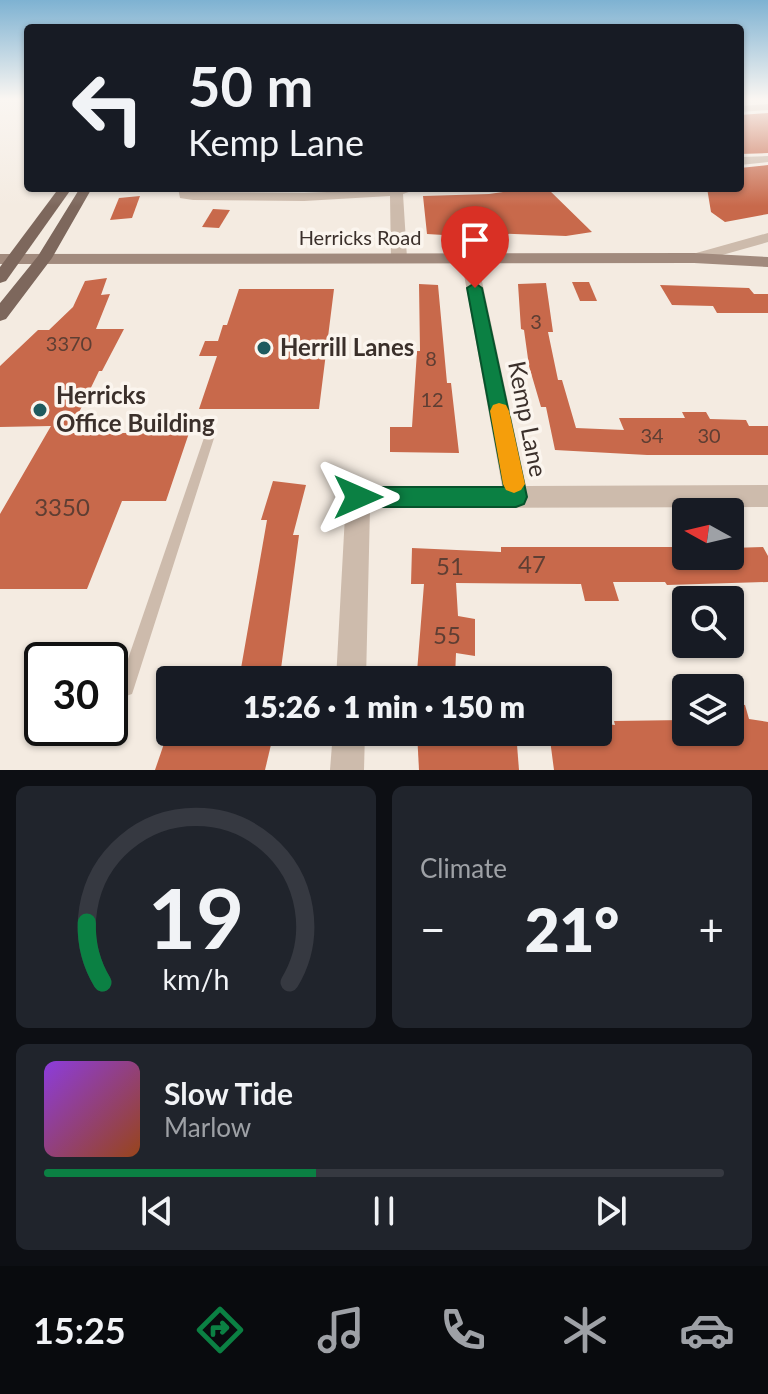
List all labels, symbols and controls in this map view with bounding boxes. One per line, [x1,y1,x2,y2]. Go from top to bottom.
text: 50 m [188,52,313,119]
icon: left [56,56,160,160]
text: Kemp Lane [188,120,364,164]
pin [441,206,509,288]
icon: arrive [453,218,497,262]
street label: Herricks Road [299,225,421,249]
house number: 3 [530,309,542,333]
house number: 3370 [46,331,92,355]
place label: Herrill Lanes [280,332,414,361]
marker: Herrill Lanes [255,339,273,357]
house number: 8 [425,346,437,370]
street label: Kemp Lane [503,358,554,479]
place label: Herricks Office Building [56,380,215,437]
house number: 12 [420,387,444,411]
marker: Herricks Office Building [31,401,49,419]
house number: 34 [640,423,664,447]
house number: 30 [697,423,721,447]
position arrow [316,455,400,539]
house number: 3350 [34,492,90,521]
north arrow [672,498,744,570]
map controls [672,498,744,746]
house number: 47 [518,549,546,578]
house number: 51 [436,551,464,580]
button: search [672,586,744,658]
house number: 55 [433,620,461,649]
speed limit sign: 30 [24,642,128,746]
button: layers [672,674,744,746]
text: 15:26 · 1 min · 150 m [243,688,525,724]
text: Climate [420,852,507,884]
text: 19 [148,867,244,967]
text: 21° [525,893,619,965]
text: − [420,903,446,955]
text: + [698,903,724,955]
text: km/h [163,962,229,996]
text: Slow Tide [164,1075,293,1111]
text: Marlow [164,1111,251,1143]
icon: previous [135,1189,179,1233]
icon: pause [362,1189,406,1233]
icon: next [589,1189,633,1233]
icon: directions [192,1302,248,1358]
icon: music [313,1302,369,1358]
icon: phone [435,1302,491,1358]
icon: climate [557,1302,613,1358]
icon: car [679,1302,735,1358]
text: 15:25 [33,1308,126,1352]

